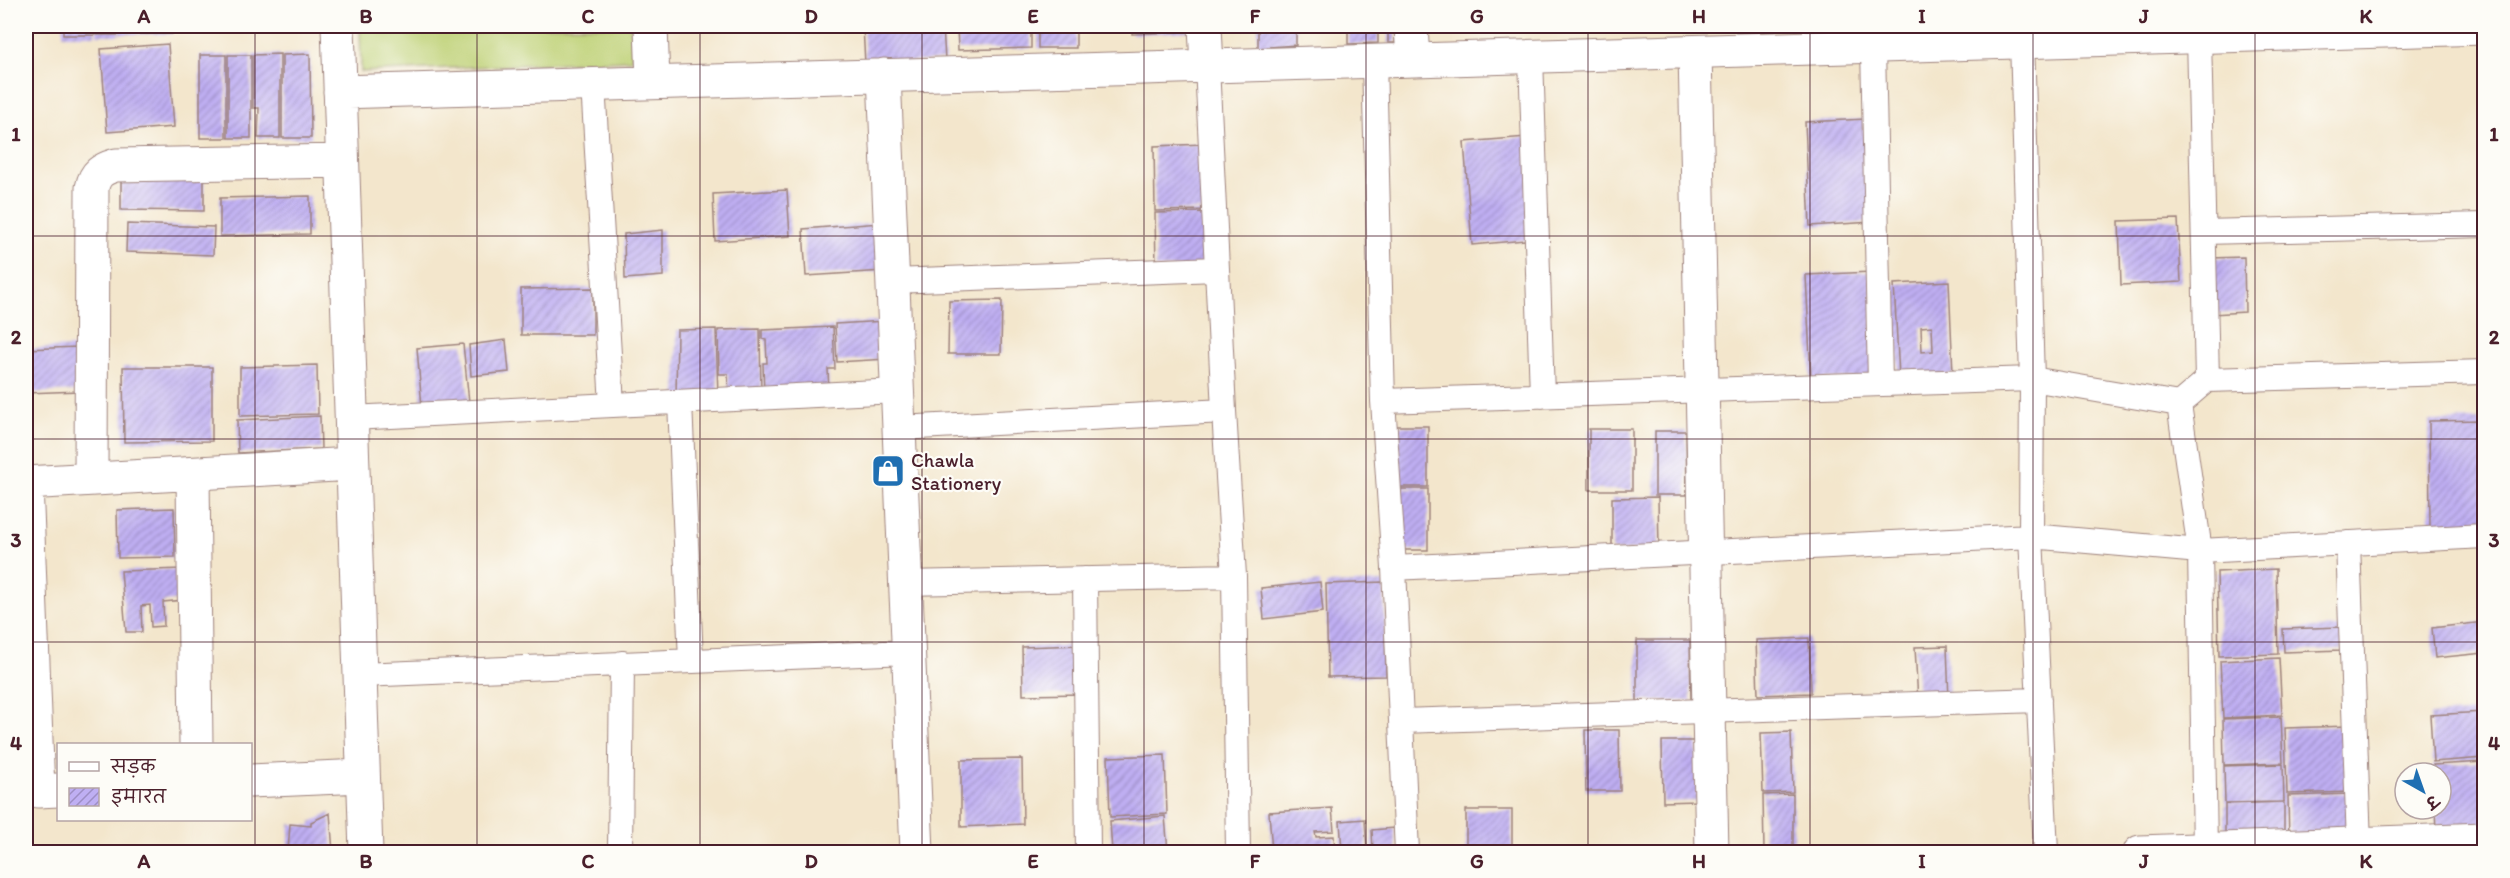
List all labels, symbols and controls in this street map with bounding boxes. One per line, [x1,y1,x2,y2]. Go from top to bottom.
text: A [137,4,151,28]
text: B [360,4,373,28]
text: C [582,4,595,28]
text: D [804,4,818,28]
text: E [1027,4,1039,28]
text: F [1250,4,1261,28]
text: G [1470,4,1484,28]
text: H [1692,4,1706,28]
text: I [1918,4,1926,28]
text: J [2138,4,2149,28]
text: K [2360,4,2374,28]
text: 1 [11,122,21,146]
text: 1 [2489,122,2499,146]
text: 2 [11,325,22,349]
text: 2 [2489,325,2500,349]
place label: Chawla Stationery [911,448,1002,495]
shop icon: Chawla Stationery [870,453,906,489]
text: 3 [11,528,22,552]
text: 3 [2489,528,2500,552]
text: 4 [10,731,22,755]
text: 4 [2488,731,2500,755]
legend [57,743,252,821]
text: सड़क [110,756,156,778]
north arrow [2393,761,2453,821]
text: इमारत [111,786,167,808]
text: उ [2421,790,2444,814]
text: A [137,849,151,873]
text: B [360,849,373,873]
text: C [582,849,595,873]
text: D [804,849,818,873]
text: E [1027,849,1039,873]
text: F [1250,849,1261,873]
text: G [1470,849,1484,873]
text: H [1692,849,1706,873]
text: I [1918,849,1926,873]
text: J [2138,849,2149,873]
text: K [2360,849,2374,873]

